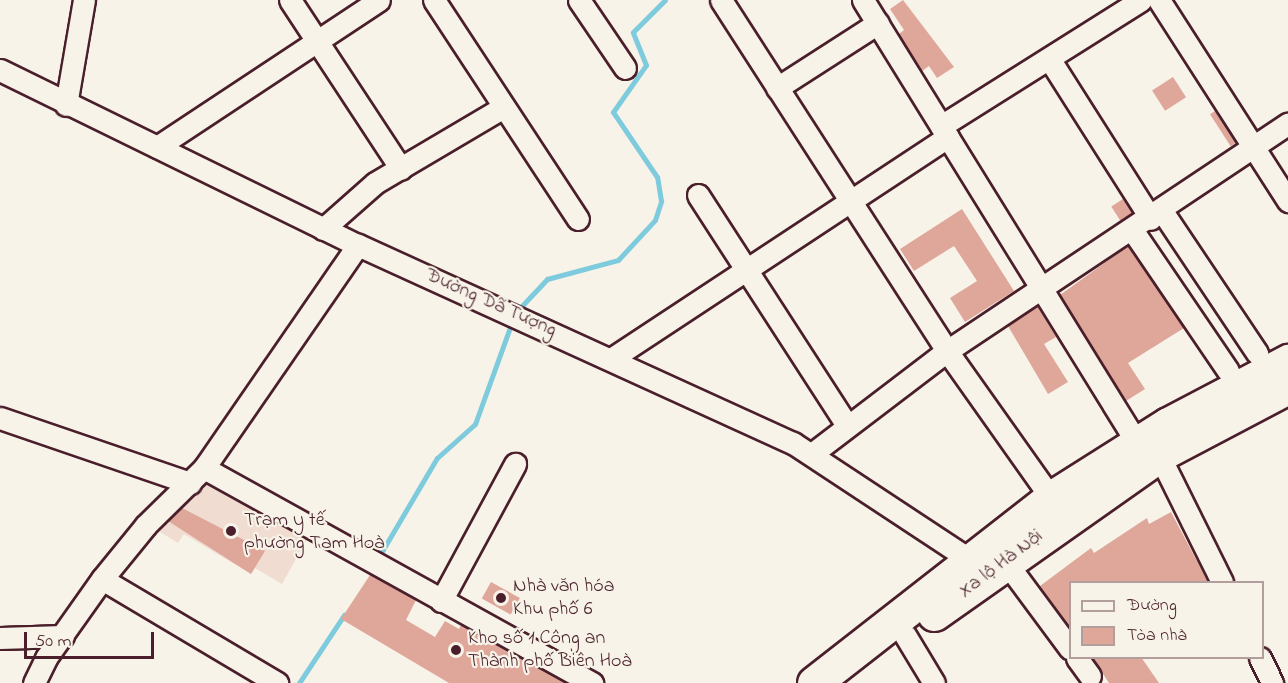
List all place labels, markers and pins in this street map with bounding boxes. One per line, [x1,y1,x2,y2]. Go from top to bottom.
place label: Trạm y tế phường Tam Hoà [244,508,384,555]
marker: Trạm y tế phường Tam Hoà [222,522,240,540]
place label: Nhà văn hóa Khu phố 6 [513,574,615,621]
marker: Nhà văn hóa Khu phố 6 [494,591,508,605]
place label: Kho số 1 Công an Thành phố Biên Hoà [468,626,632,673]
marker: Kho số 1 Công an Thành phố Biên Hoà [449,643,463,657]

